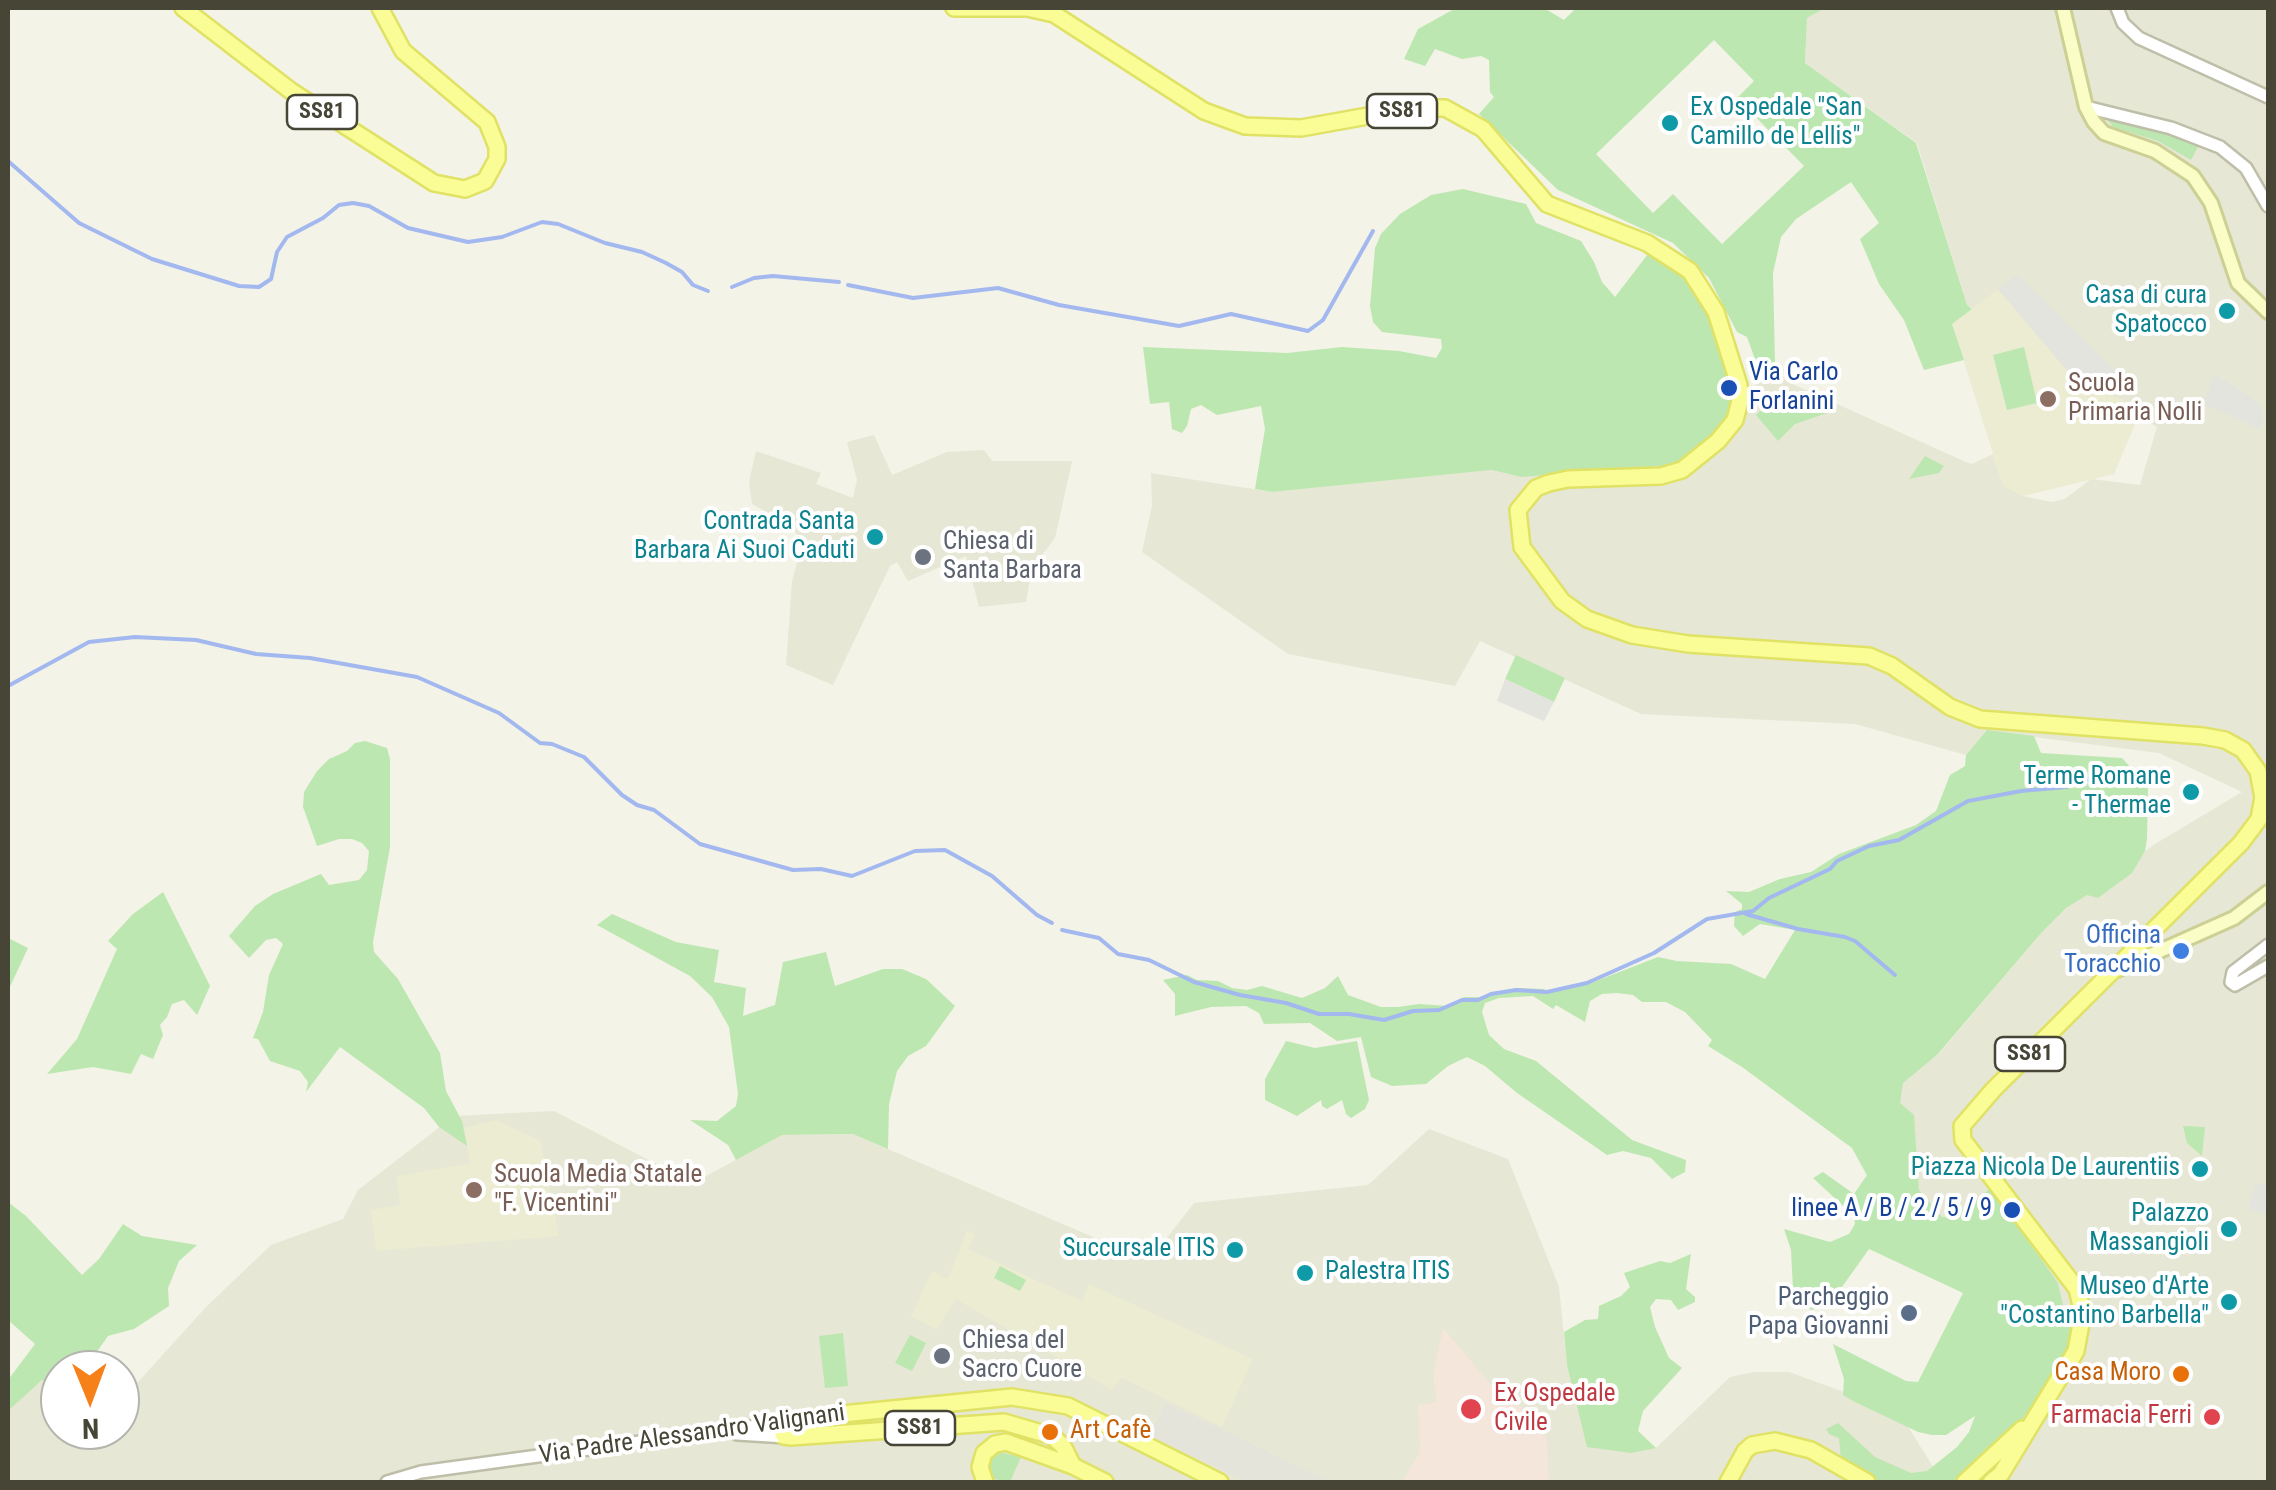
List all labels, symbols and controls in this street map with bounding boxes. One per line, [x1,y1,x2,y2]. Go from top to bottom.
road number: SS81 [1367,94,1437,128]
place label: Ex Ospedale "San Camillo de Lellis" [1690,94,1862,153]
road number: SS81 [287,95,357,129]
marker: Ex Ospedale "San Camillo de Lellis" [1659,112,1681,134]
place label: Casa di cura Spatocco [2085,282,2207,341]
marker: Casa di cura Spatocco [2216,300,2238,322]
place label: Via Carlo Forlanini [1749,359,1839,418]
place label: Scuola Primaria Nolli [2068,370,2202,429]
marker: Via Carlo Forlanini [1718,377,1740,399]
marker: Scuola Primaria Nolli [2037,388,2059,410]
place label: Contrada Santa Barbara Ai Suoi Caduti [634,508,855,567]
marker: Contrada Santa Barbara Ai Suoi Caduti [864,526,886,548]
place label: Chiesa di Santa Barbara [943,528,1082,587]
marker: Chiesa di Santa Barbara [912,546,934,568]
place label: Terme Romane - Thermae [2023,763,2171,822]
marker: Terme Romane - Thermae [2180,781,2202,803]
place label: Officina Toracchio [2064,922,2161,981]
marker: Officina Toracchio [2170,940,2192,962]
road number: SS81 [1995,1037,2065,1071]
place label: Piazza Nicola De Laurentiis [1911,1154,2180,1184]
marker: Piazza Nicola De Laurentiis [2189,1158,2211,1180]
place label: Scuola Media Statale "F. Vicentini" [494,1161,702,1220]
marker: Scuola Media Statale "F. Vicentini" [463,1179,485,1201]
place label: linee A / B / 2 / 5 / 9 [1791,1195,1992,1225]
marker: linee A / B / 2 / 5 / 9 [2001,1199,2023,1221]
place label: Palazzo Massangioli [2089,1200,2209,1259]
marker: Palazzo Massangioli [2218,1218,2240,1240]
place label: Succursale ITIS [1062,1235,1215,1265]
marker: Succursale ITIS [1224,1239,1246,1261]
place label: Palestra ITIS [1325,1258,1450,1288]
marker: Palestra ITIS [1294,1262,1316,1284]
place label: Museo d'Arte "Costantino Barbella" [2000,1273,2209,1332]
place label: Parcheggio Papa Giovanni [1748,1284,1889,1343]
marker: Museo d'Arte "Costantino Barbella" [2218,1291,2240,1313]
marker: Parcheggio Papa Giovanni [1898,1302,1920,1324]
place label: Chiesa del Sacro Cuore [962,1327,1082,1386]
marker: Chiesa del Sacro Cuore [931,1345,953,1367]
north arrow [40,1350,140,1450]
place label: Casa Moro [2054,1359,2161,1389]
marker: Casa Moro [2170,1363,2192,1385]
place label: Ex Ospedale Civile [1494,1380,1615,1439]
marker: Ex Ospedale Civile [1458,1396,1484,1422]
street label: Via Padre Alessandro Valignani [537,1399,847,1471]
place label: Farmacia Ferri [2051,1402,2192,1432]
marker: Farmacia Ferri [2201,1406,2223,1428]
road number: SS81 [885,1411,955,1445]
text: N [82,1412,99,1445]
place label: Art Cafè [1070,1417,1151,1447]
marker: Art Cafè [1039,1421,1061,1443]

